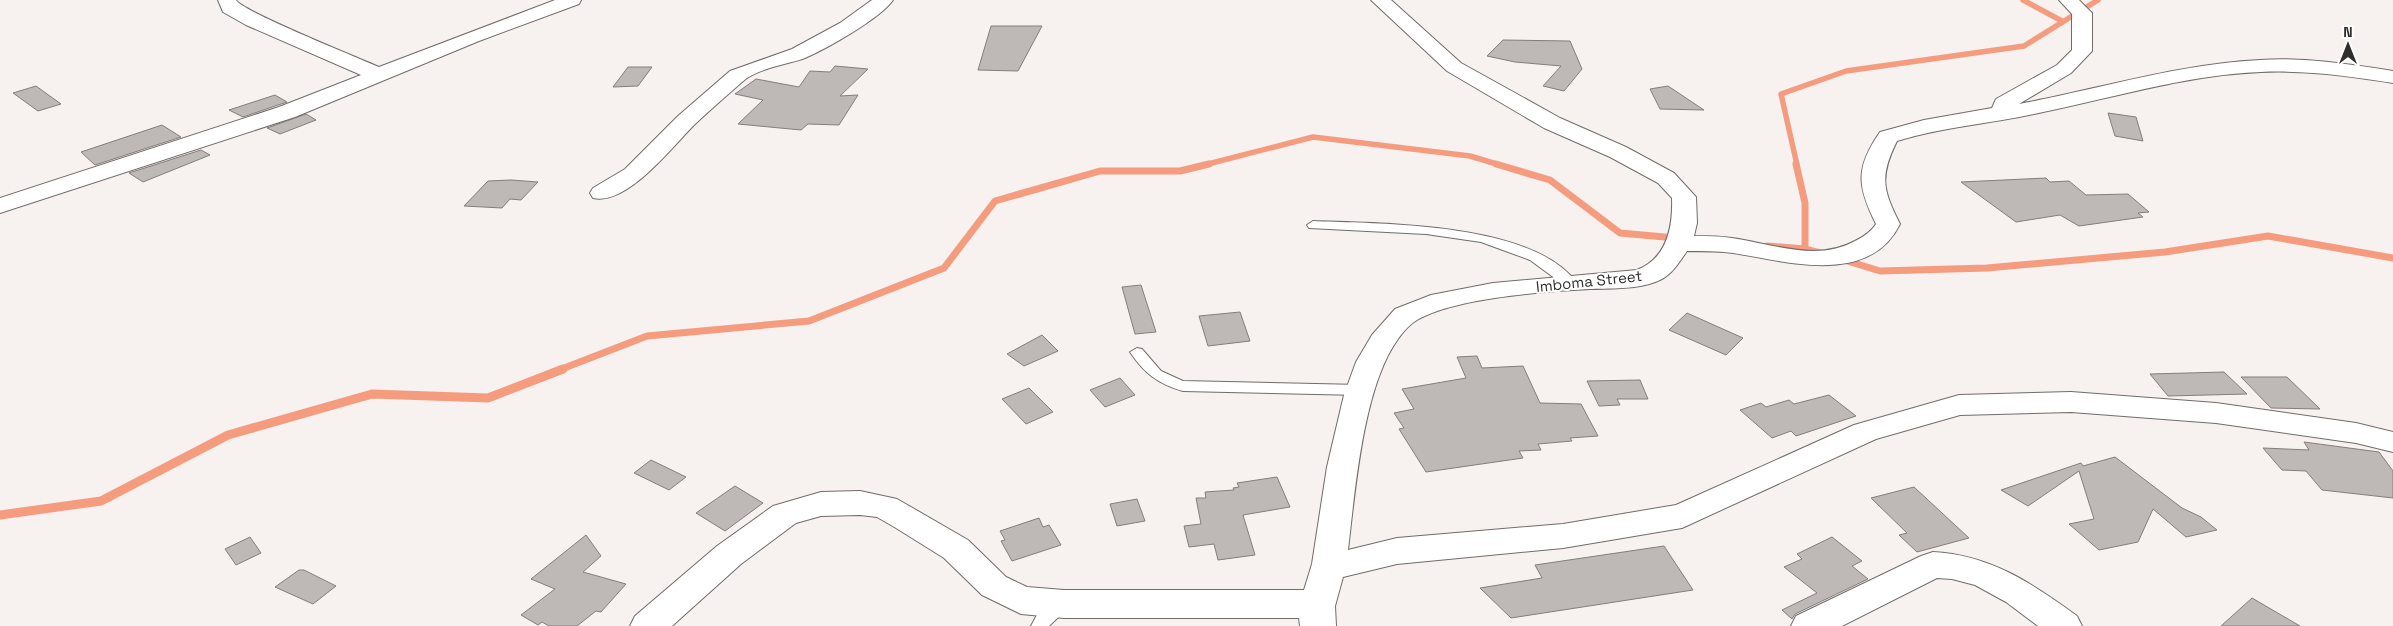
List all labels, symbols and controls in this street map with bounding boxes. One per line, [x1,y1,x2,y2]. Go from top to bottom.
north arrow [2323,20,2373,70]
text: N [2343,23,2353,41]
street label: Imboma Street [1535,266,1643,296]

